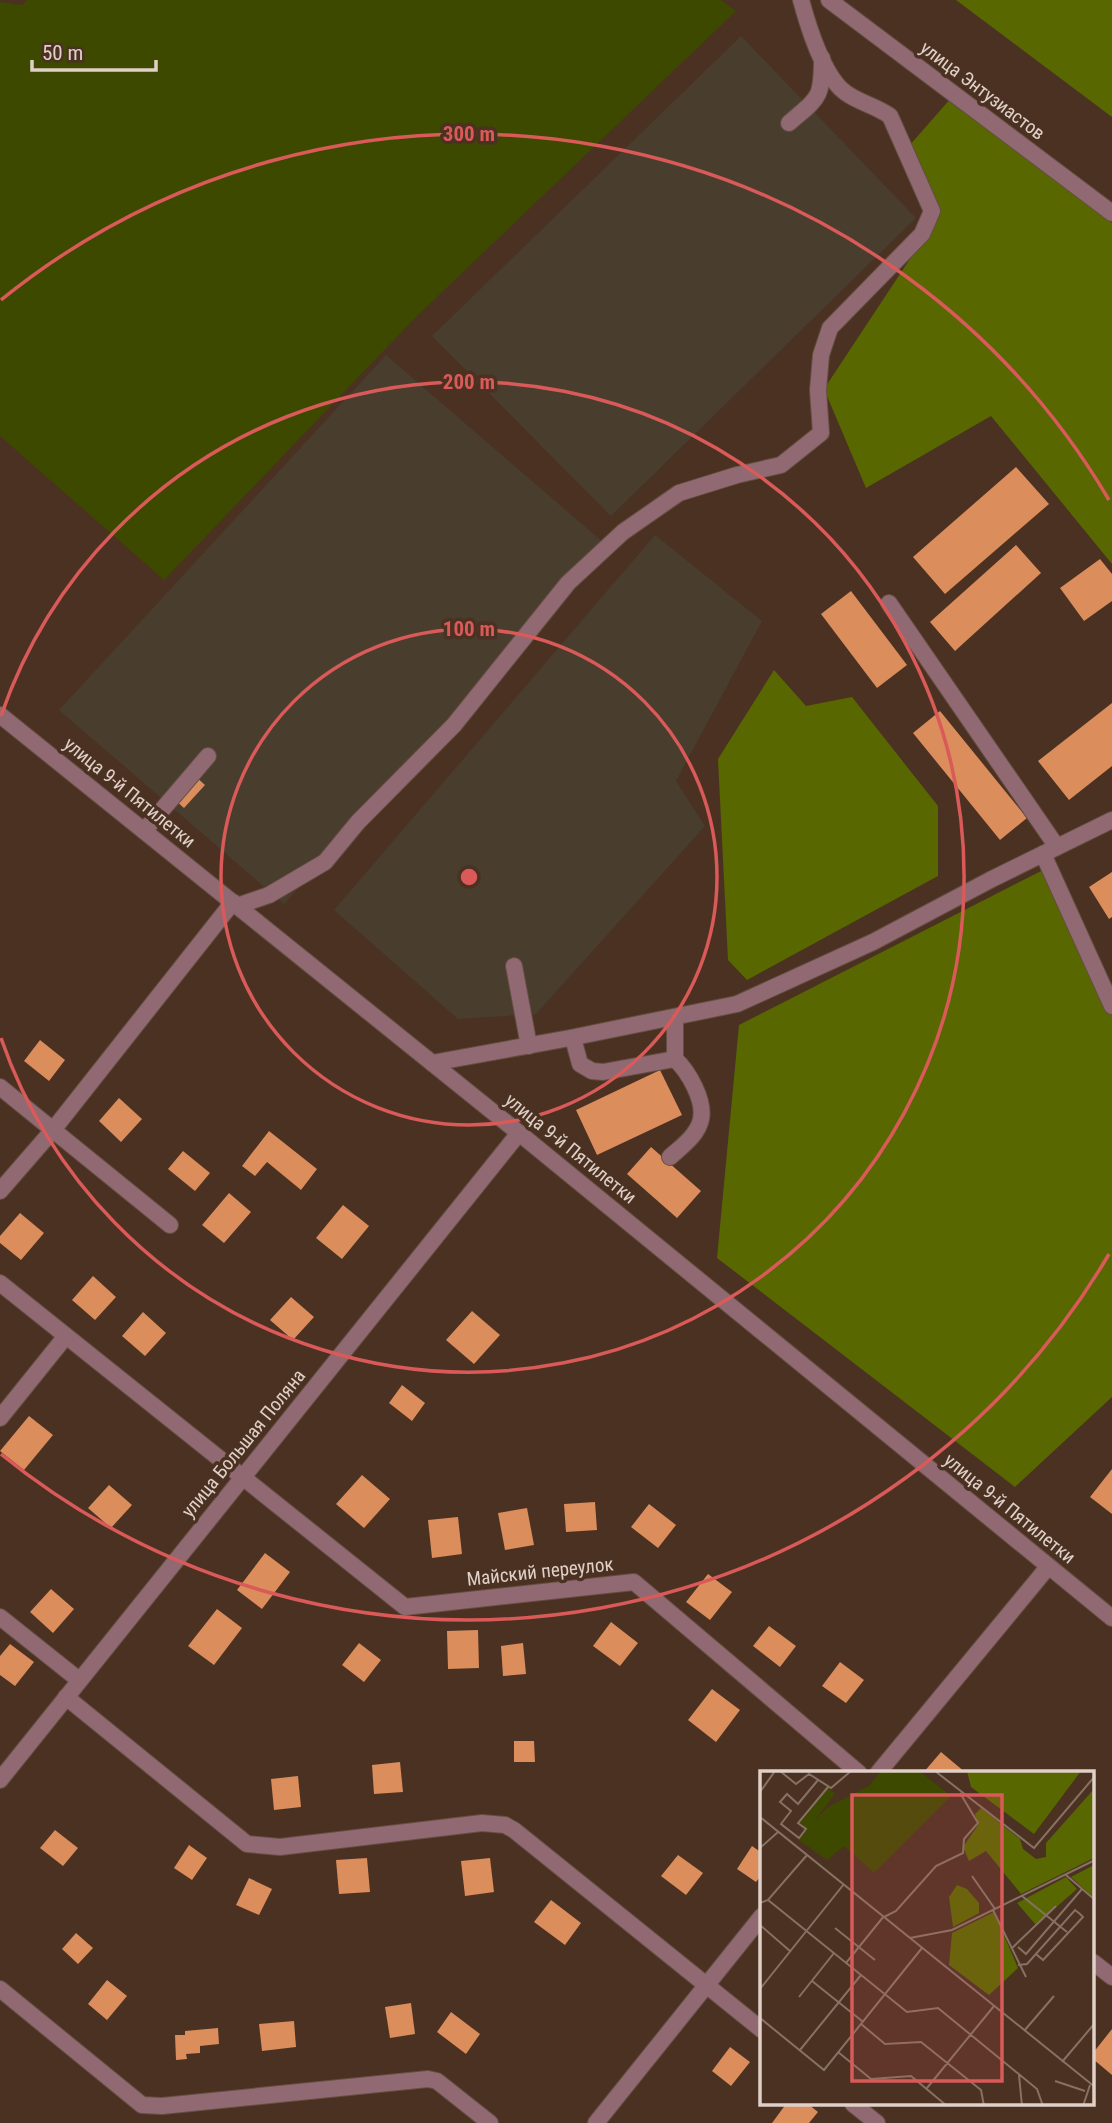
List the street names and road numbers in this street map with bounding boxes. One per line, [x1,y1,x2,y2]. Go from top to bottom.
street label: улица Энтузиастов [916,36,1050,145]
street label: улица 9-й Пятилетки [59,732,200,852]
street label: улица 9-й Пятилетки [500,1088,641,1208]
street label: улица Большая Поляна [177,1365,310,1522]
street label: улица 9-й Пятилетки [939,1448,1080,1568]
street label: Майский переулок [466,1552,615,1591]

